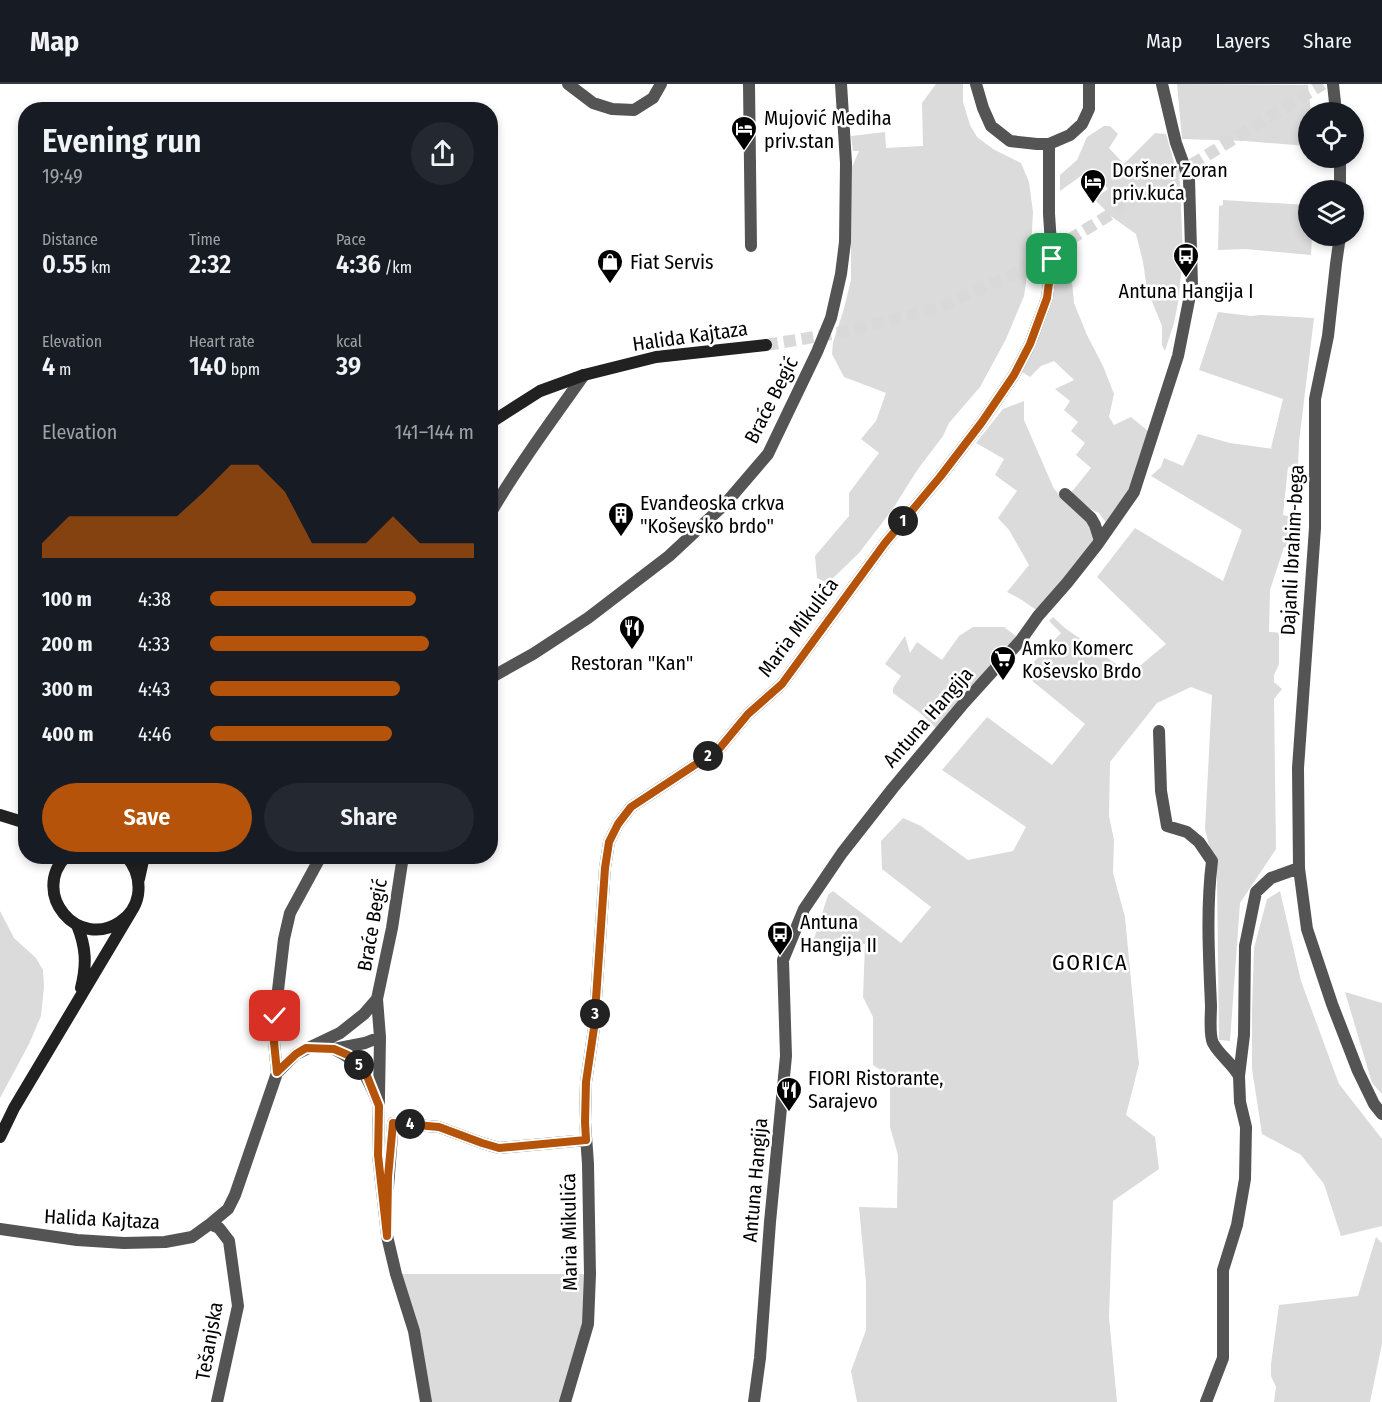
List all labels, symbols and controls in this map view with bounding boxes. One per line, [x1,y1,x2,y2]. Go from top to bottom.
text: Map [30,25,79,58]
text: Map [1146,28,1182,54]
text: Layers [1215,28,1270,54]
text: Share [1303,28,1352,54]
map controls [1298,102,1364,246]
button: locate [1298,102,1364,168]
place label: Mujović Mediha priv.stan [764,106,892,153]
hotel icon: Mujović Mediha priv.stan [729,114,759,152]
text: Evening run [42,121,202,161]
button: share [411,122,474,185]
place label: Doršner Zoran priv.kuća [1112,158,1228,205]
text: 19:49 [42,164,83,188]
hotel icon: Doršner Zoran priv.kuća [1078,167,1108,205]
button: layers [1298,180,1364,246]
text: Distance [42,230,98,249]
text: Time [189,230,221,249]
text: Pace [336,230,366,249]
pin [1026,233,1077,284]
bus stop icon: Antuna Hangija I [1171,241,1201,279]
icon: arrive [1035,242,1068,275]
shop icon: Fiat Servis [595,247,625,285]
text: 0.55 [42,249,87,280]
text: 2:32 [189,249,231,280]
text: 4:36 [336,249,381,280]
place label: Fiat Servis [630,250,713,274]
text: km [87,258,111,277]
text: /km [381,258,412,277]
place label: Antuna Hangija I [1119,279,1253,303]
street label: Halida Kajtaza [631,316,749,356]
text: Elevation [42,332,102,351]
text: Heart rate [189,332,255,351]
text: kcal [336,332,362,351]
text: 4 [42,351,55,382]
text: 140 [189,351,227,382]
text: 39 [336,351,361,382]
street label: Braće Begić [739,352,803,447]
text: m [55,360,71,379]
text: bpm [227,360,260,379]
text: Elevation [42,420,117,444]
text: 141–144 m [394,420,474,444]
street label: Dajanli Ibrahim-bega [1276,464,1308,636]
place label: Evanđeoska crkva "Koševsko brdo" [640,491,784,538]
building icon: Evanđeoska crkva "Koševsko brdo" [606,500,636,538]
pin: 1 [888,506,918,536]
text: 1 [900,511,906,530]
street label: Maria Mikulića [753,573,843,681]
text: 100 m [42,587,92,611]
text: 4:38 [138,587,171,611]
restaurant icon: Restoran "Kan" [617,613,647,651]
text: 200 m [42,632,93,656]
text: 4:33 [138,632,170,656]
place label: Amko Komerc Koševsko Brdo [1022,636,1141,683]
supermarket icon: Amko Komerc Koševsko Brdo [988,644,1018,682]
place label: Restoran "Kan" [571,651,693,675]
street label: Antuna Hangija [878,662,978,772]
text: 300 m [42,677,93,701]
text: 4:43 [138,677,170,701]
text: 400 m [42,722,94,746]
text: 4:46 [138,722,171,746]
pin: 2 [693,741,723,771]
text: 2 [704,746,712,765]
button: Save [42,783,252,852]
button: Share [264,783,474,852]
street label: Braće Begić [352,876,392,973]
place label: Antuna Hangija II [800,910,877,957]
bus stop icon: Antuna Hangija II [765,919,795,957]
district label: GORICA [1052,949,1128,976]
pin [249,990,300,1041]
icon: check [258,999,291,1032]
pin: 3 [580,999,610,1029]
text: 3 [591,1004,599,1023]
pin: 5 [344,1050,374,1080]
text: 5 [355,1055,363,1074]
place label: FIORI Ristorante, Sarajevo [808,1066,943,1113]
restaurant icon: FIORI Ristorante, Sarajevo [774,1075,804,1113]
pin: 4 [395,1109,425,1139]
text: 4 [406,1114,414,1133]
street label: Antuna Hangija [738,1117,772,1243]
street label: Maria Mikulića [556,1173,582,1291]
street label: Halida Kajtaza [43,1204,161,1234]
street label: Tešanjska [190,1300,228,1382]

